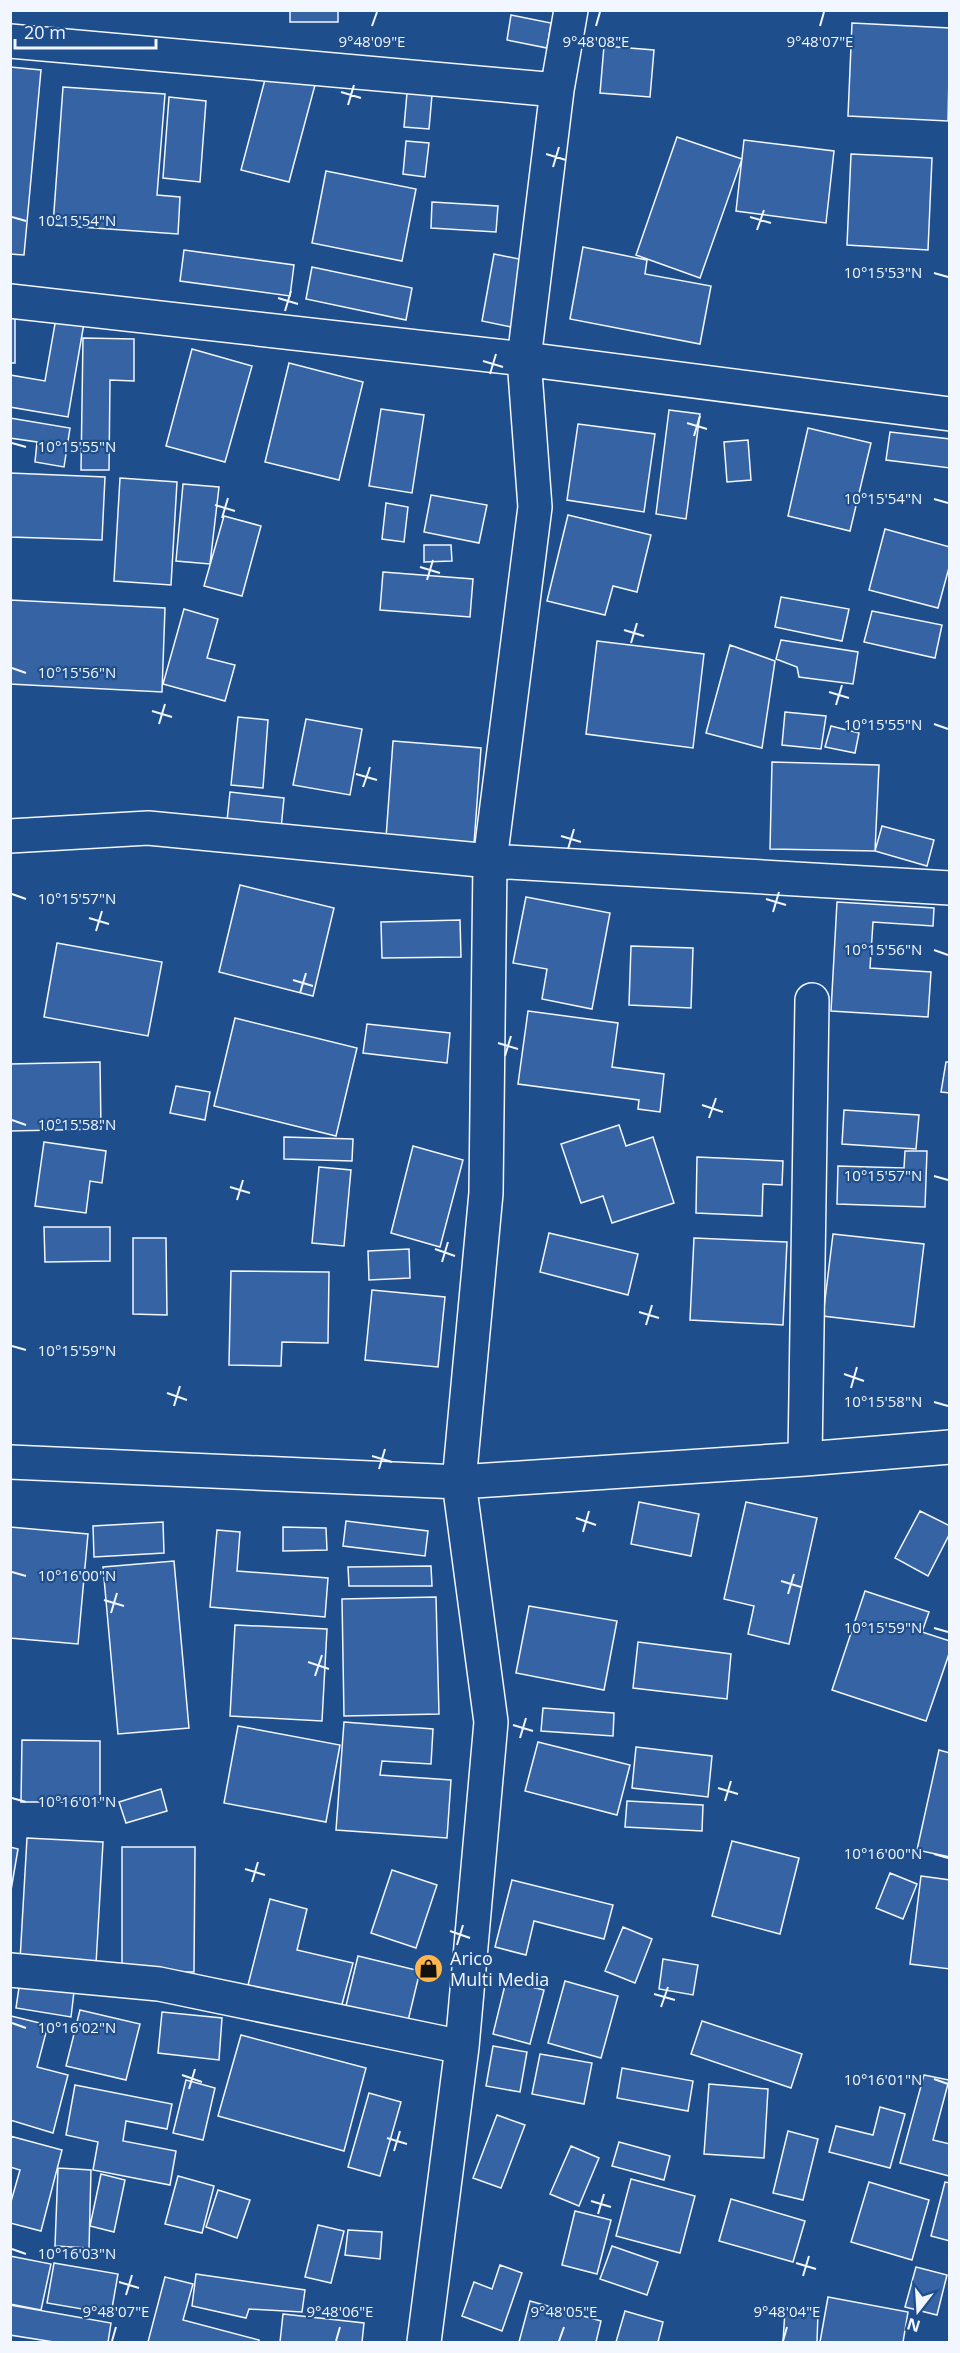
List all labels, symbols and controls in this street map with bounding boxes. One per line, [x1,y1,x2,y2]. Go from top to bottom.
scale bar [15,12,156,50]
text: 20 m [24,20,66,44]
text: 9°48'09"E [339,31,405,51]
text: 9°48'08"E [563,31,629,51]
text: 9°48'07"E [787,31,853,51]
text: 10°15'54"N [38,210,116,230]
text: 10°15'53"N [844,262,922,282]
text: 10°15'55"N [38,436,116,456]
text: 10°15'54"N [844,488,922,508]
text: 10°15'56"N [38,662,116,682]
text: 10°15'55"N [844,714,922,734]
text: 10°15'57"N [38,888,116,908]
text: 10°15'56"N [844,939,922,959]
text: 10°15'58"N [38,1114,116,1134]
text: 10°15'57"N [844,1165,922,1185]
text: 10°15'59"N [38,1340,116,1360]
text: 10°15'58"N [844,1391,922,1411]
text: 10°16'00"N [38,1565,116,1585]
text: 10°15'59"N [844,1617,922,1637]
text: 10°16'01"N [38,1791,116,1811]
text: 10°16'00"N [844,1843,922,1863]
place label: Arico Multi Media [450,1946,549,1991]
shop icon: Arico Multi Media [413,1953,445,1985]
text: 10°16'02"N [38,2017,116,2037]
text: 10°16'01"N [844,2069,922,2089]
text: 10°16'03"N [38,2243,116,2263]
north arrow [888,2281,948,2341]
text: 9°48'07"E [83,2301,149,2321]
text: 9°48'06"E [307,2301,373,2321]
text: 9°48'05"E [531,2301,597,2321]
text: 9°48'04"E [754,2301,820,2321]
text: N [904,2313,923,2338]

